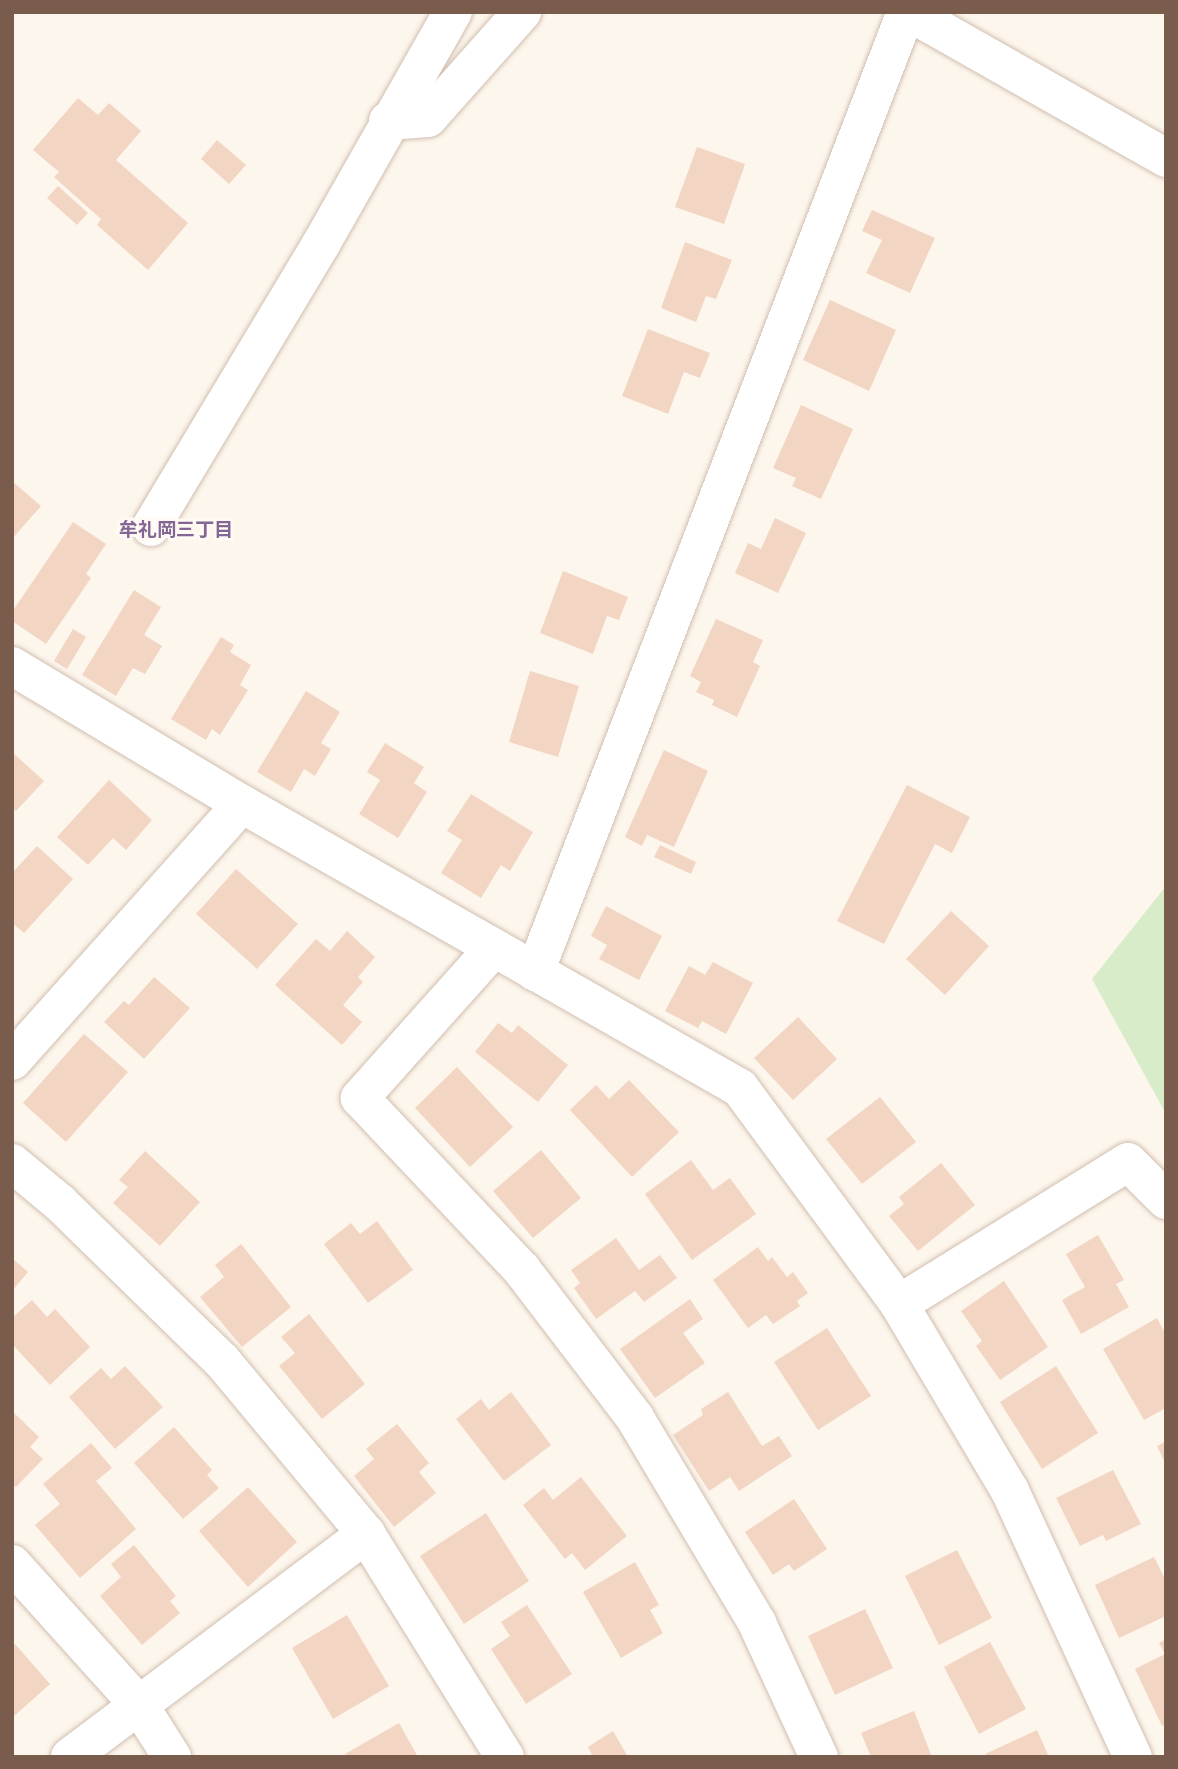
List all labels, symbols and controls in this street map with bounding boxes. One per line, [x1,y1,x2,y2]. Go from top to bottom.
district label: 牟礼岡三丁目 [119,518,233,540]

